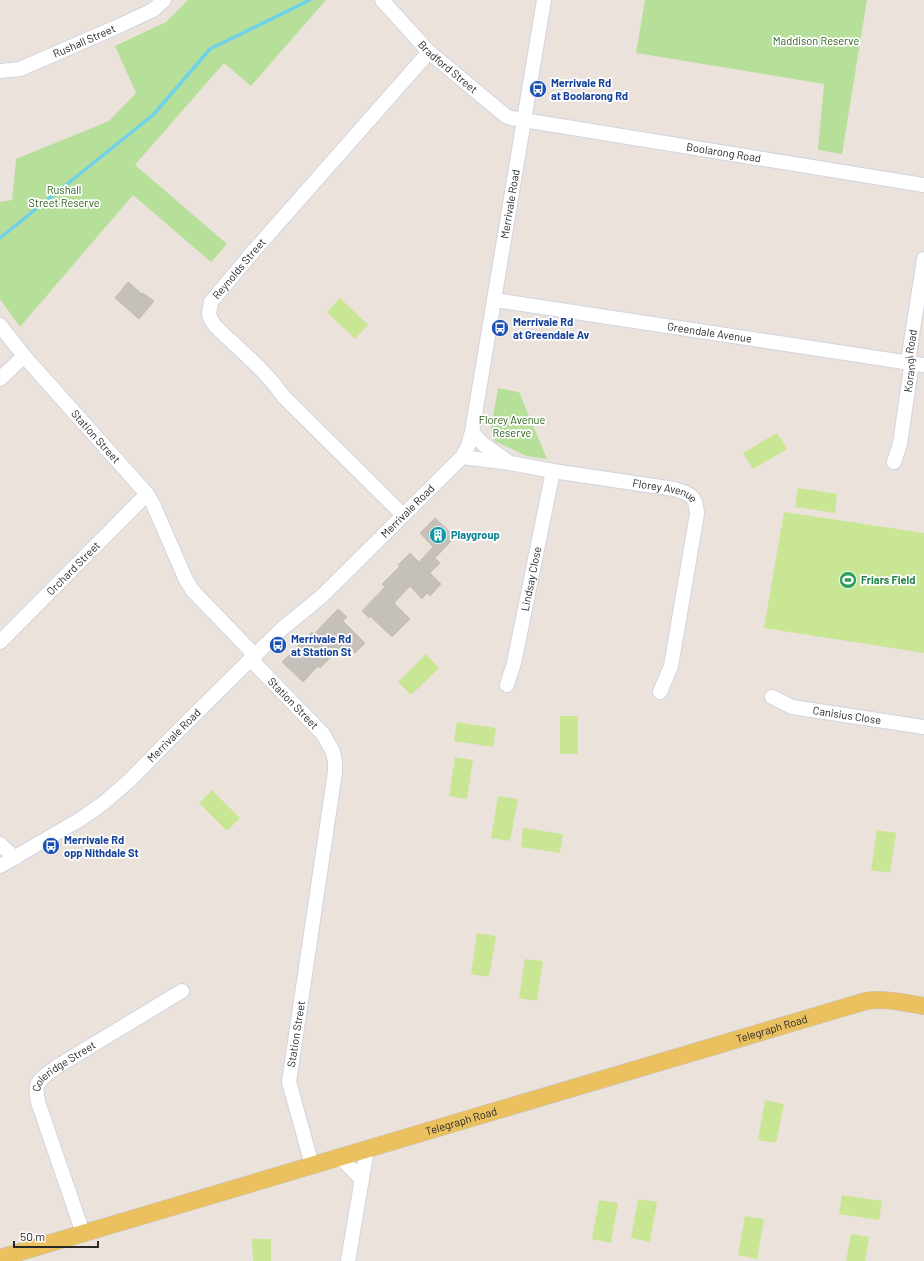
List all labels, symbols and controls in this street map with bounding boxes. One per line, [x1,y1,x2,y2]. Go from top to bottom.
street label: Rushall Street [51,21,117,60]
park label: Maddison Reserve [773,34,859,47]
street label: Bradford Street [416,38,480,96]
place label: Merrivale Rd at Boolarong Rd [551,76,628,102]
bus stop icon: Merrivale Rd at Boolarong Rd [528,79,548,99]
street label: Boolarong Road [685,140,762,164]
street label: Merrivale Road [497,168,522,240]
park label: Rushall Street Reserve [28,183,100,209]
street label: Reynolds Street [209,235,268,301]
place label: Merrivale Rd at Greendale Av [513,315,590,341]
bus stop icon: Merrivale Rd at Greendale Av [490,318,510,338]
street label: Greendale Avenue [666,319,753,345]
street label: Korangi Road [901,328,919,393]
street label: Station Street [69,407,123,466]
park label: Florey Avenue Reserve [479,413,545,439]
street label: Florey Avenue [632,476,701,505]
street label: Merrivale Road [378,481,437,540]
building icon: Playgroup [428,525,448,545]
place label: Playgroup [451,528,500,541]
street label: Orchard Street [44,538,102,597]
street label: Lindsay Close [518,545,544,612]
sports icon: Friars Field [838,570,858,590]
place label: Friars Field [861,573,915,586]
place label: Merrivale Rd at Station St [291,632,352,658]
bus stop icon: Merrivale Rd at Station St [268,635,288,655]
street label: Station Street [265,674,322,731]
street label: Canisius Close [812,703,882,726]
street label: Merrivale Road [144,706,203,765]
place label: Merrivale Rd opp Nithdale St [64,833,139,859]
bus stop icon: Merrivale Rd opp Nithdale St [41,836,61,856]
street label: Station Street [284,1000,307,1068]
street label: Telegraph Road [734,1012,809,1045]
street label: Coleridge Street [29,1038,98,1092]
street label: Telegraph Road [424,1104,498,1137]
scale bar [14,1223,98,1249]
text: 50 m [20,1229,45,1243]

